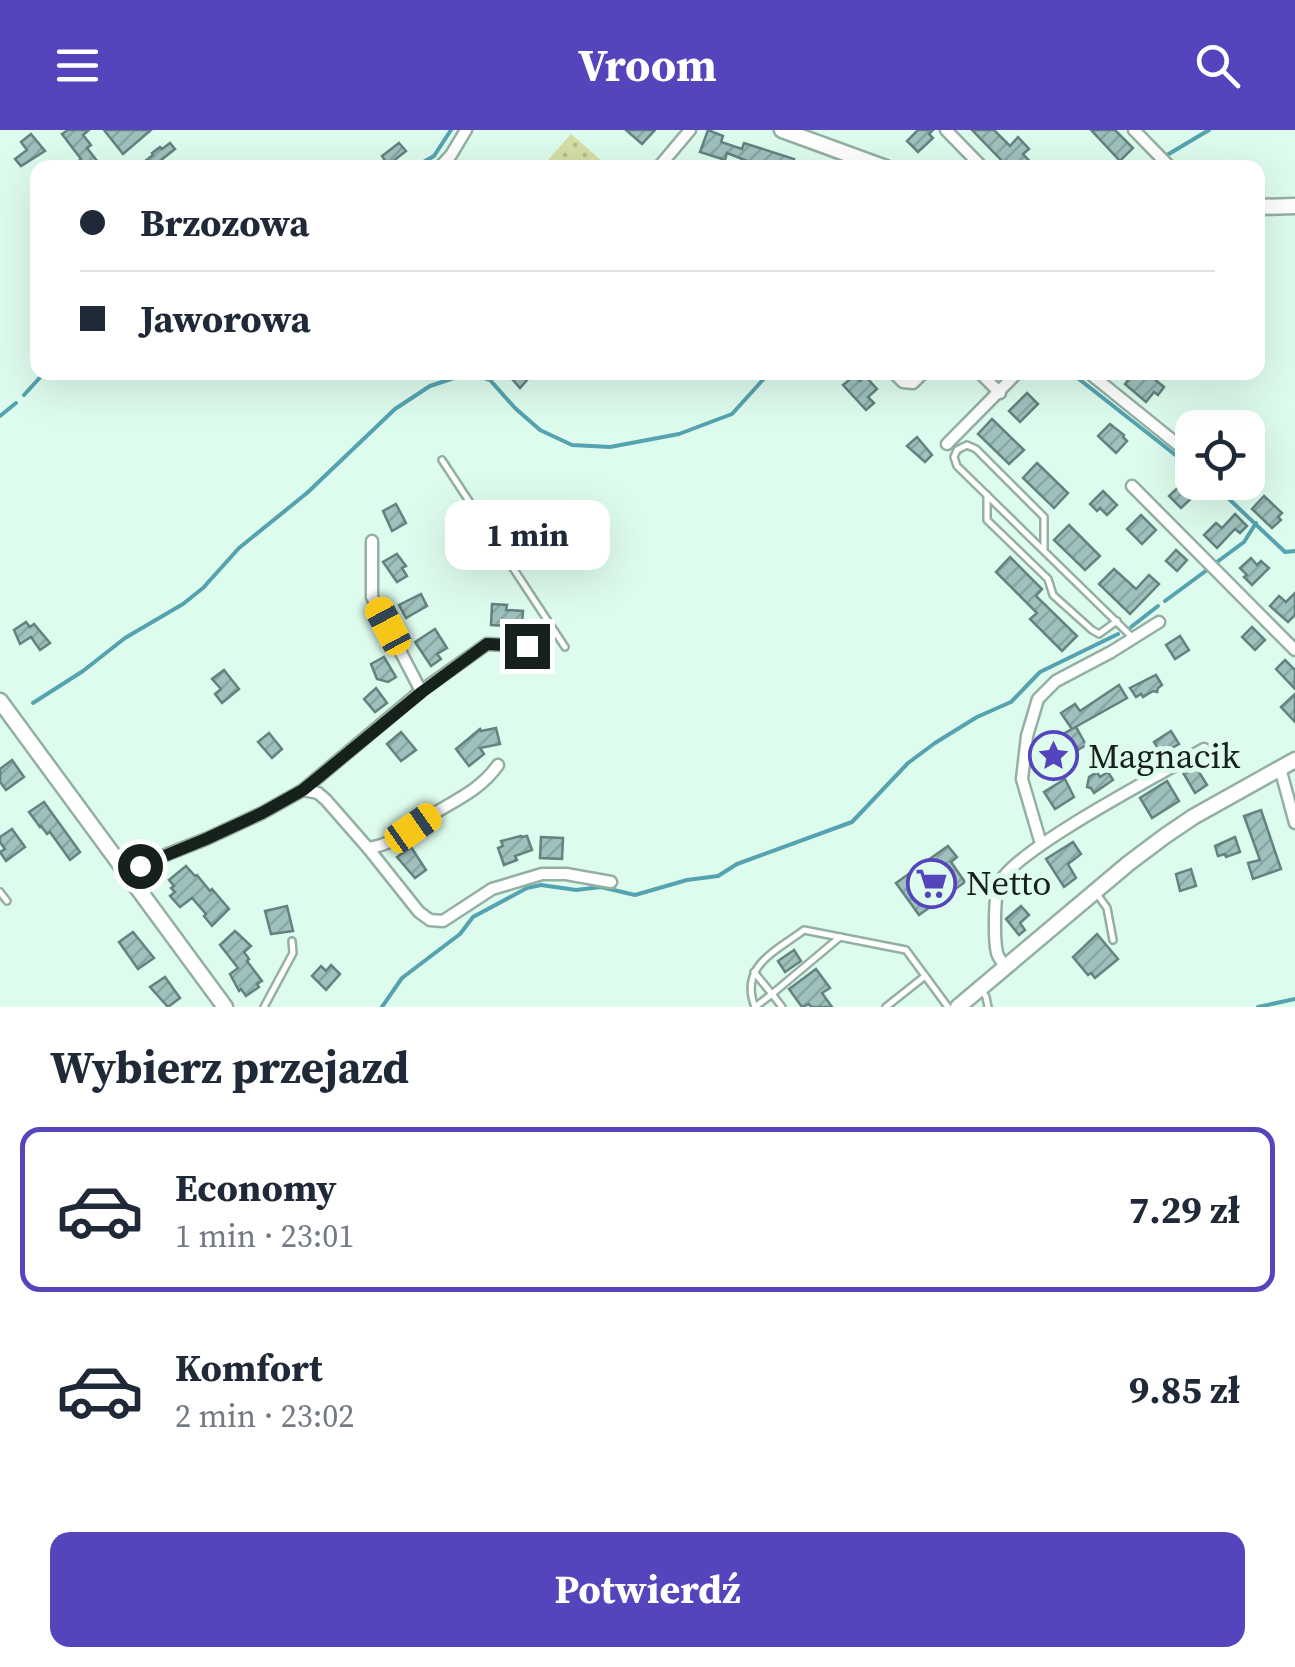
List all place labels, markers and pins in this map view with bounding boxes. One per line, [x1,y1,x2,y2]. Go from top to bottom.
place icon: Magnacik [1027,730,1079,782]
place label: Magnacik [1088,732,1241,780]
supermarket icon: Netto [905,857,957,909]
place label: Netto [966,859,1051,907]

